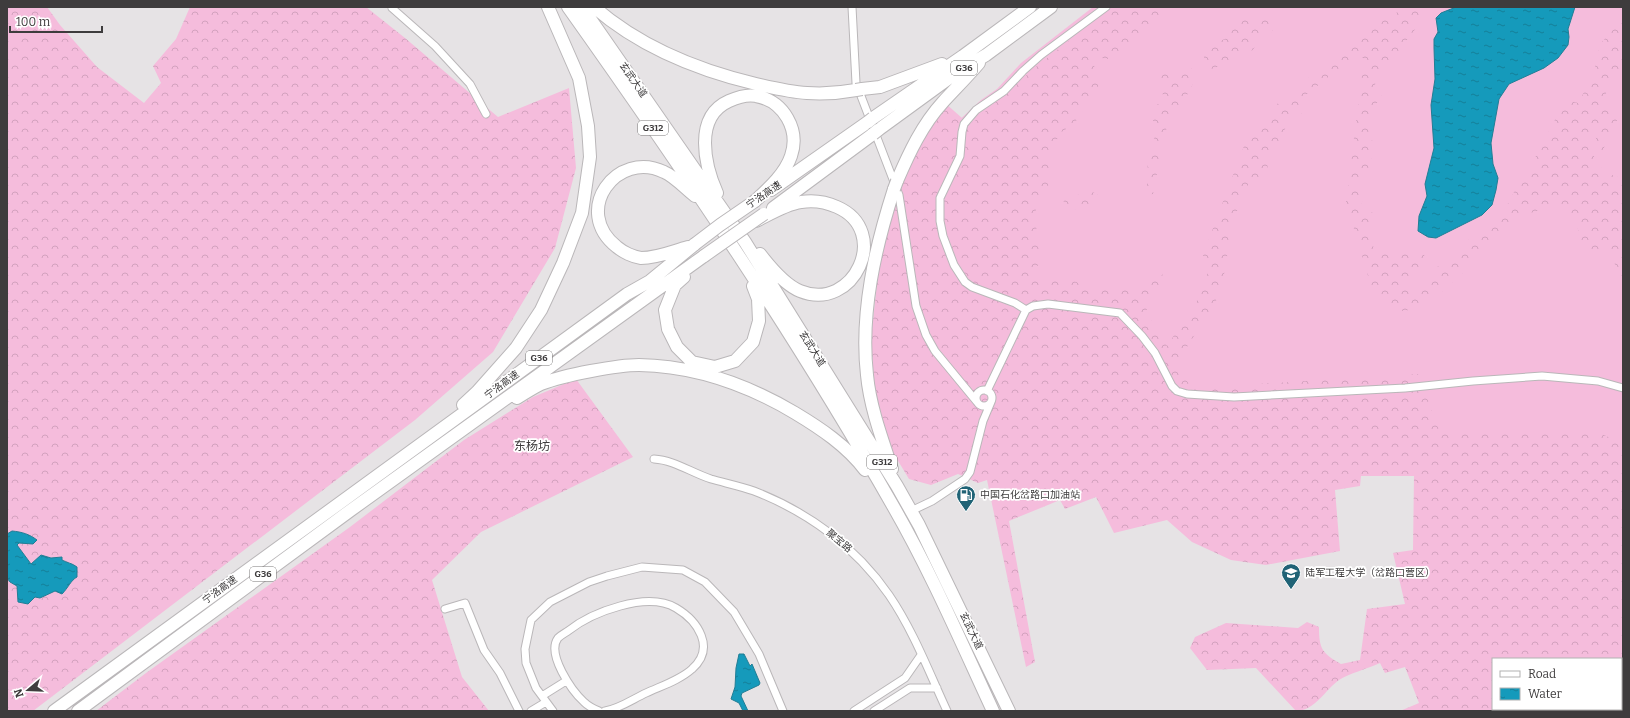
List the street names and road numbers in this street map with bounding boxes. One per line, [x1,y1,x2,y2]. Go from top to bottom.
street label: 玄武大道 [617,60,649,100]
road number: G36 [951,61,977,75]
road number: G312 [638,121,668,135]
street label: 宁洛高速 [744,179,784,211]
street label: 玄武大道 [796,329,828,369]
road number: G36 [526,351,552,365]
street label: 宁洛高速 [482,368,522,402]
road number: G312 [867,455,897,469]
street label: 聚宝路 [824,527,854,555]
road number: G36 [250,567,276,581]
street label: 宁洛高速 [200,573,240,607]
street label: 玄武大道 [957,610,985,652]

